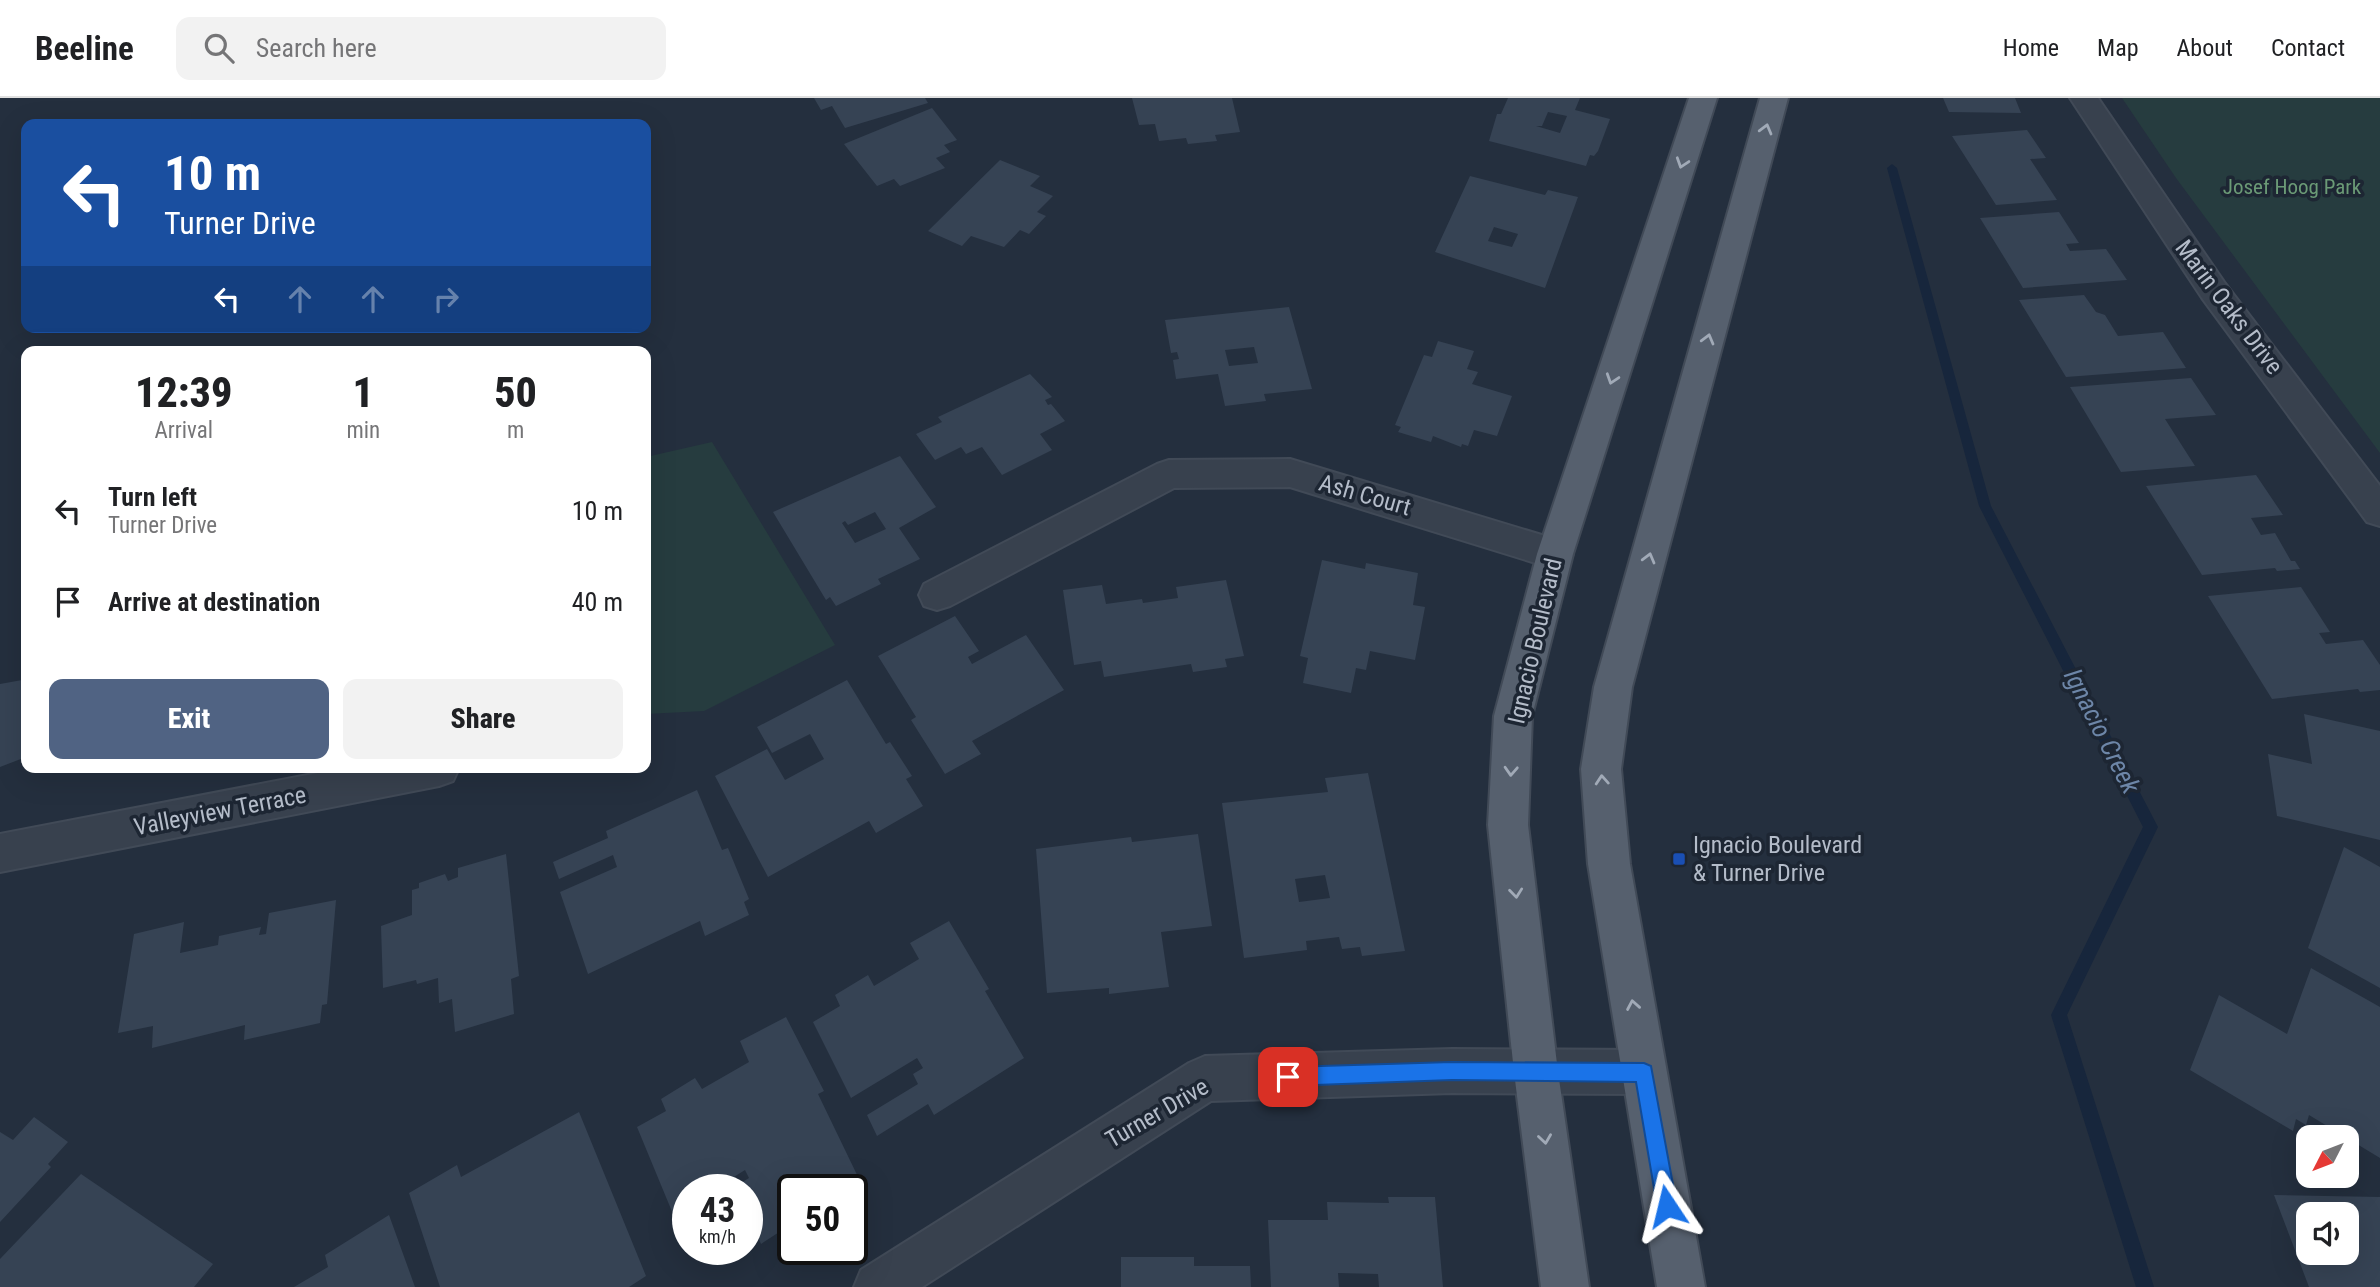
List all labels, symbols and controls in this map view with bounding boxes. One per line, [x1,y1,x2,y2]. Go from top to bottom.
search box [176,17,666,80]
text: Beeline [35,29,134,68]
icon: search [200,29,238,67]
text: Search here [256,33,377,63]
text: Home [2003,34,2059,62]
text: Map [2097,34,2139,62]
text: About [2177,34,2233,62]
text: Contact [2271,34,2345,62]
one-way arrow [1758,123,1772,135]
text: 10 m [164,145,261,202]
icon: left [49,147,140,238]
one-way arrow [1676,156,1690,169]
park label: Josef Hoog Park [2223,175,2362,199]
text: Turner Drive [164,204,316,242]
street label: Marin Oaks Drive [2169,234,2289,380]
icon: left [208,280,246,318]
icon: ahead [281,280,319,318]
icon: ahead [354,280,392,318]
icon: right [427,280,465,318]
one-way arrow [1700,333,1715,345]
text: 12:39 [135,368,232,417]
text: 1 [353,368,374,417]
text: 50 [494,368,537,417]
one-way arrow [1606,373,1620,385]
text: Arrival [154,417,213,444]
text: min [346,417,380,444]
text: m [507,417,524,444]
street label: Ash Court [1316,469,1414,521]
text: Turn left [108,482,197,512]
icon: left [49,492,87,530]
text: 10 m [572,496,623,526]
text: Turner Drive [108,512,217,539]
one-way arrow [1640,552,1655,564]
street label: Ignacio Boulevard [1502,555,1568,727]
icon: arrive [49,583,87,621]
text: Arrive at destination [108,587,320,617]
text: 40 m [572,587,623,617]
water label: Ignacio Creek [2058,664,2146,799]
button: Exit [49,679,329,759]
button: Share [343,679,623,759]
one-way arrow [1503,765,1518,776]
one-way arrow [1595,774,1610,785]
street label: Valleyview Terrace [132,781,308,841]
place label: Ignacio Boulevard & Turner Drive [1693,831,1862,887]
marker: Ignacio Boulevard & Turner Drive [1671,851,1687,867]
one-way arrow [1508,888,1523,899]
one-way arrow [1626,999,1641,1011]
pin [1258,1047,1318,1107]
icon: arrive [1269,1058,1307,1096]
street label: Turner Drive [1101,1072,1213,1154]
north arrow [2296,1125,2359,1188]
map controls [2296,1125,2359,1265]
one-way arrow [1538,1133,1553,1145]
position arrow [1630,1169,1704,1243]
speed limit sign: 50 [777,1174,868,1265]
text: 43 [700,1190,735,1231]
button: sound [2296,1202,2359,1265]
text: km/h [699,1226,736,1247]

